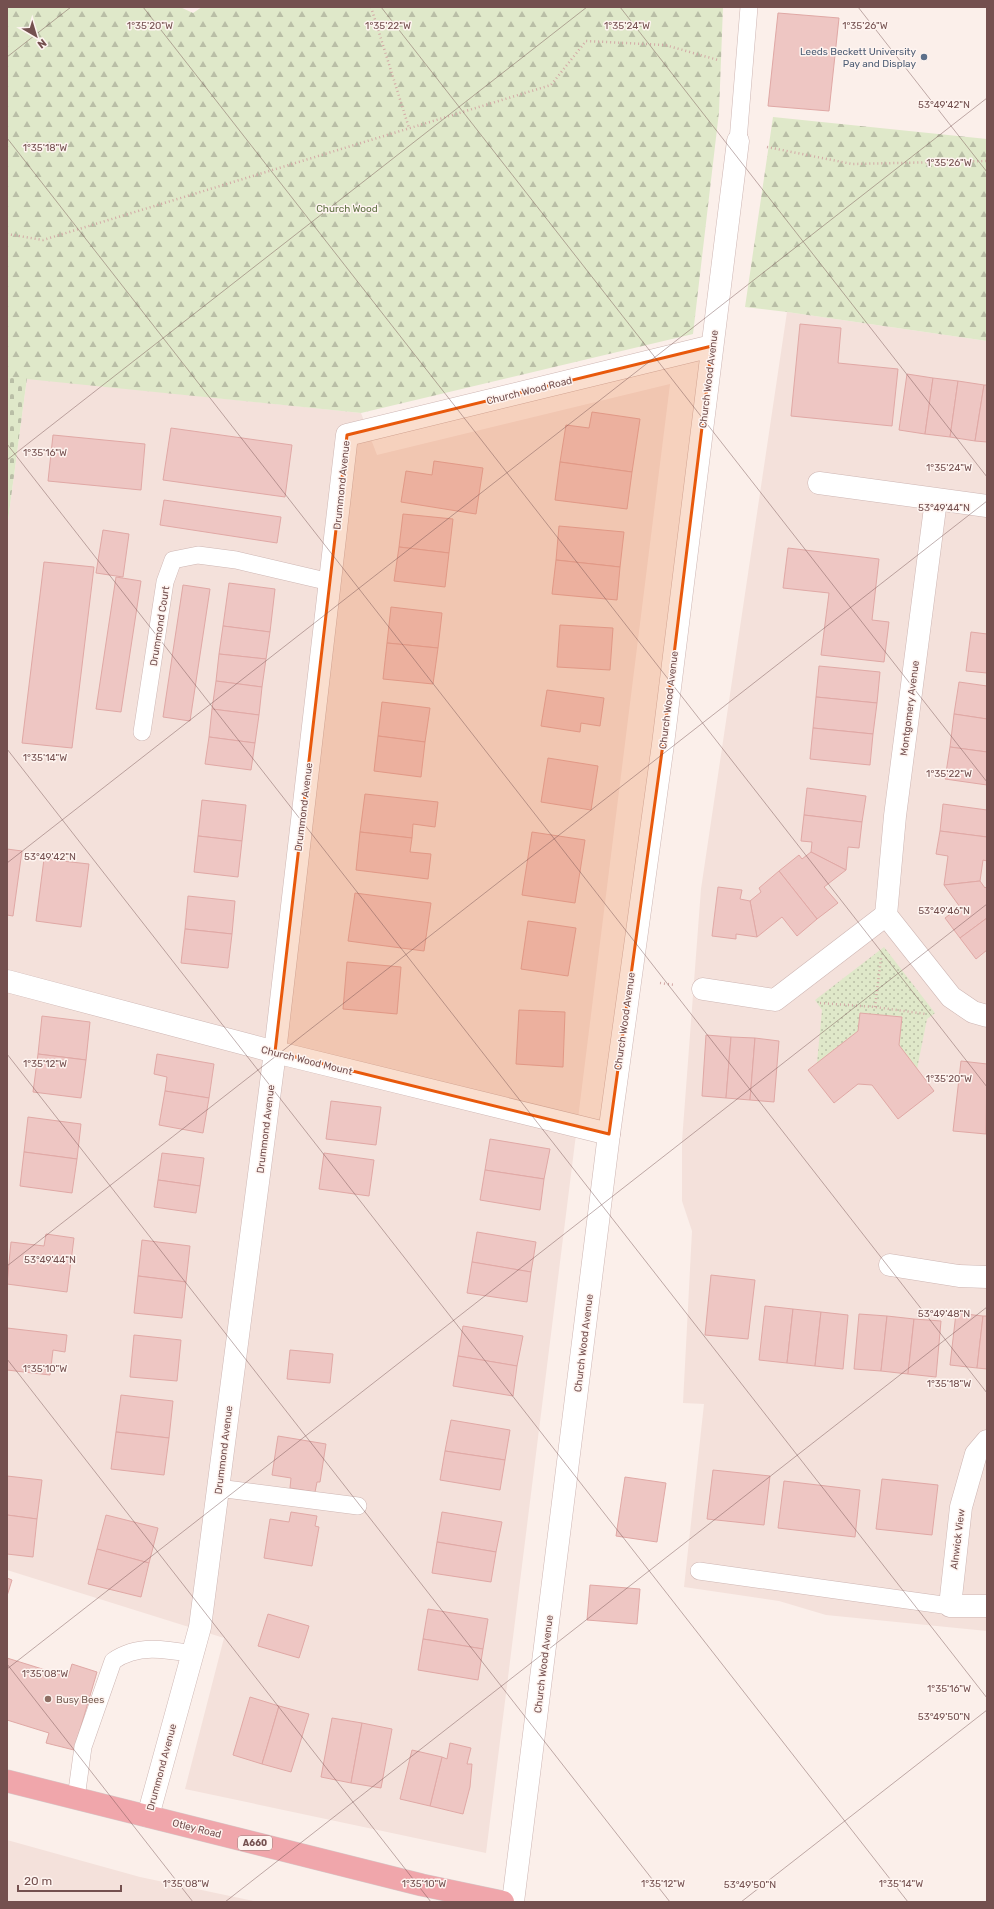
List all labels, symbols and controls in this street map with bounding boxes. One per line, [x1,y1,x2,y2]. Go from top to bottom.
north arrow [16,16,56,56]
text: 1°35'20"W [127,20,173,32]
text: 1°35'22"W [365,20,411,32]
text: 1°35'24"W [604,20,650,32]
text: 1°35'26"W [842,20,888,32]
text: N [35,36,49,51]
place label: Leeds Beckett University Pay and Display [800,46,916,70]
marker: Leeds Beckett University Pay and Display [919,52,929,62]
text: 53°49'42"N [918,99,970,111]
text: 1°35'18"W [23,142,67,154]
text: 1°35'26"W [926,157,972,169]
park label: Church Wood [316,203,378,215]
street label: Church Wood Avenue [697,329,721,429]
street label: Church Wood Road [485,375,573,407]
street label: Drummond Avenue [331,440,353,530]
text: 1°35'16"W [23,447,67,459]
text: 1°35'24"W [926,462,972,474]
text: 53°49'44"N [918,502,970,514]
street label: Drummond Court [148,585,172,667]
street label: Church Wood Avenue [657,650,681,750]
street label: Montgomery Avenue [898,659,922,757]
text: 1°35'14"W [23,752,67,764]
street label: Drummond Avenue [293,762,315,852]
text: 1°35'22"W [926,768,972,780]
text: 53°49'42"N [24,851,76,863]
text: 53°49'46"N [918,905,970,917]
street label: Church Wood Avenue [612,971,638,1071]
street label: Church Wood Mount [260,1044,354,1078]
text: 1°35'12"W [23,1058,67,1070]
text: 1°35'20"W [926,1073,972,1085]
street label: Drummond Avenue [255,1084,277,1174]
text: 53°49'44"N [24,1254,76,1266]
street label: Church Wood Avenue [572,1293,596,1393]
text: 53°49'48"N [918,1308,970,1320]
text: 1°35'10"W [23,1363,67,1375]
text: 1°35'18"W [927,1378,971,1390]
street label: Drummond Avenue [213,1405,235,1495]
street label: Alnwick View [948,1508,968,1570]
street label: Church Wood Avenue [532,1614,556,1714]
text: 1°35'08"W [22,1668,68,1680]
text: 1°35'16"W [927,1683,971,1695]
marker: Busy Bees [43,1694,53,1704]
place label: Busy Bees [56,1694,104,1706]
text: 53°49'50"N [918,1711,970,1723]
street label: Drummond Avenue [145,1722,179,1812]
street label: Otley Road [171,1817,222,1841]
road number: A660 [238,1836,272,1850]
scale bar [18,1867,121,1893]
text: 20 m [24,1874,52,1888]
text: 1°35'08"W [163,1878,209,1890]
text: 1°35'10"W [402,1878,446,1890]
text: 1°35'12"W [641,1878,685,1890]
text: 1°35'14"W [879,1878,923,1890]
text: 53°49'50"N [724,1879,776,1891]

